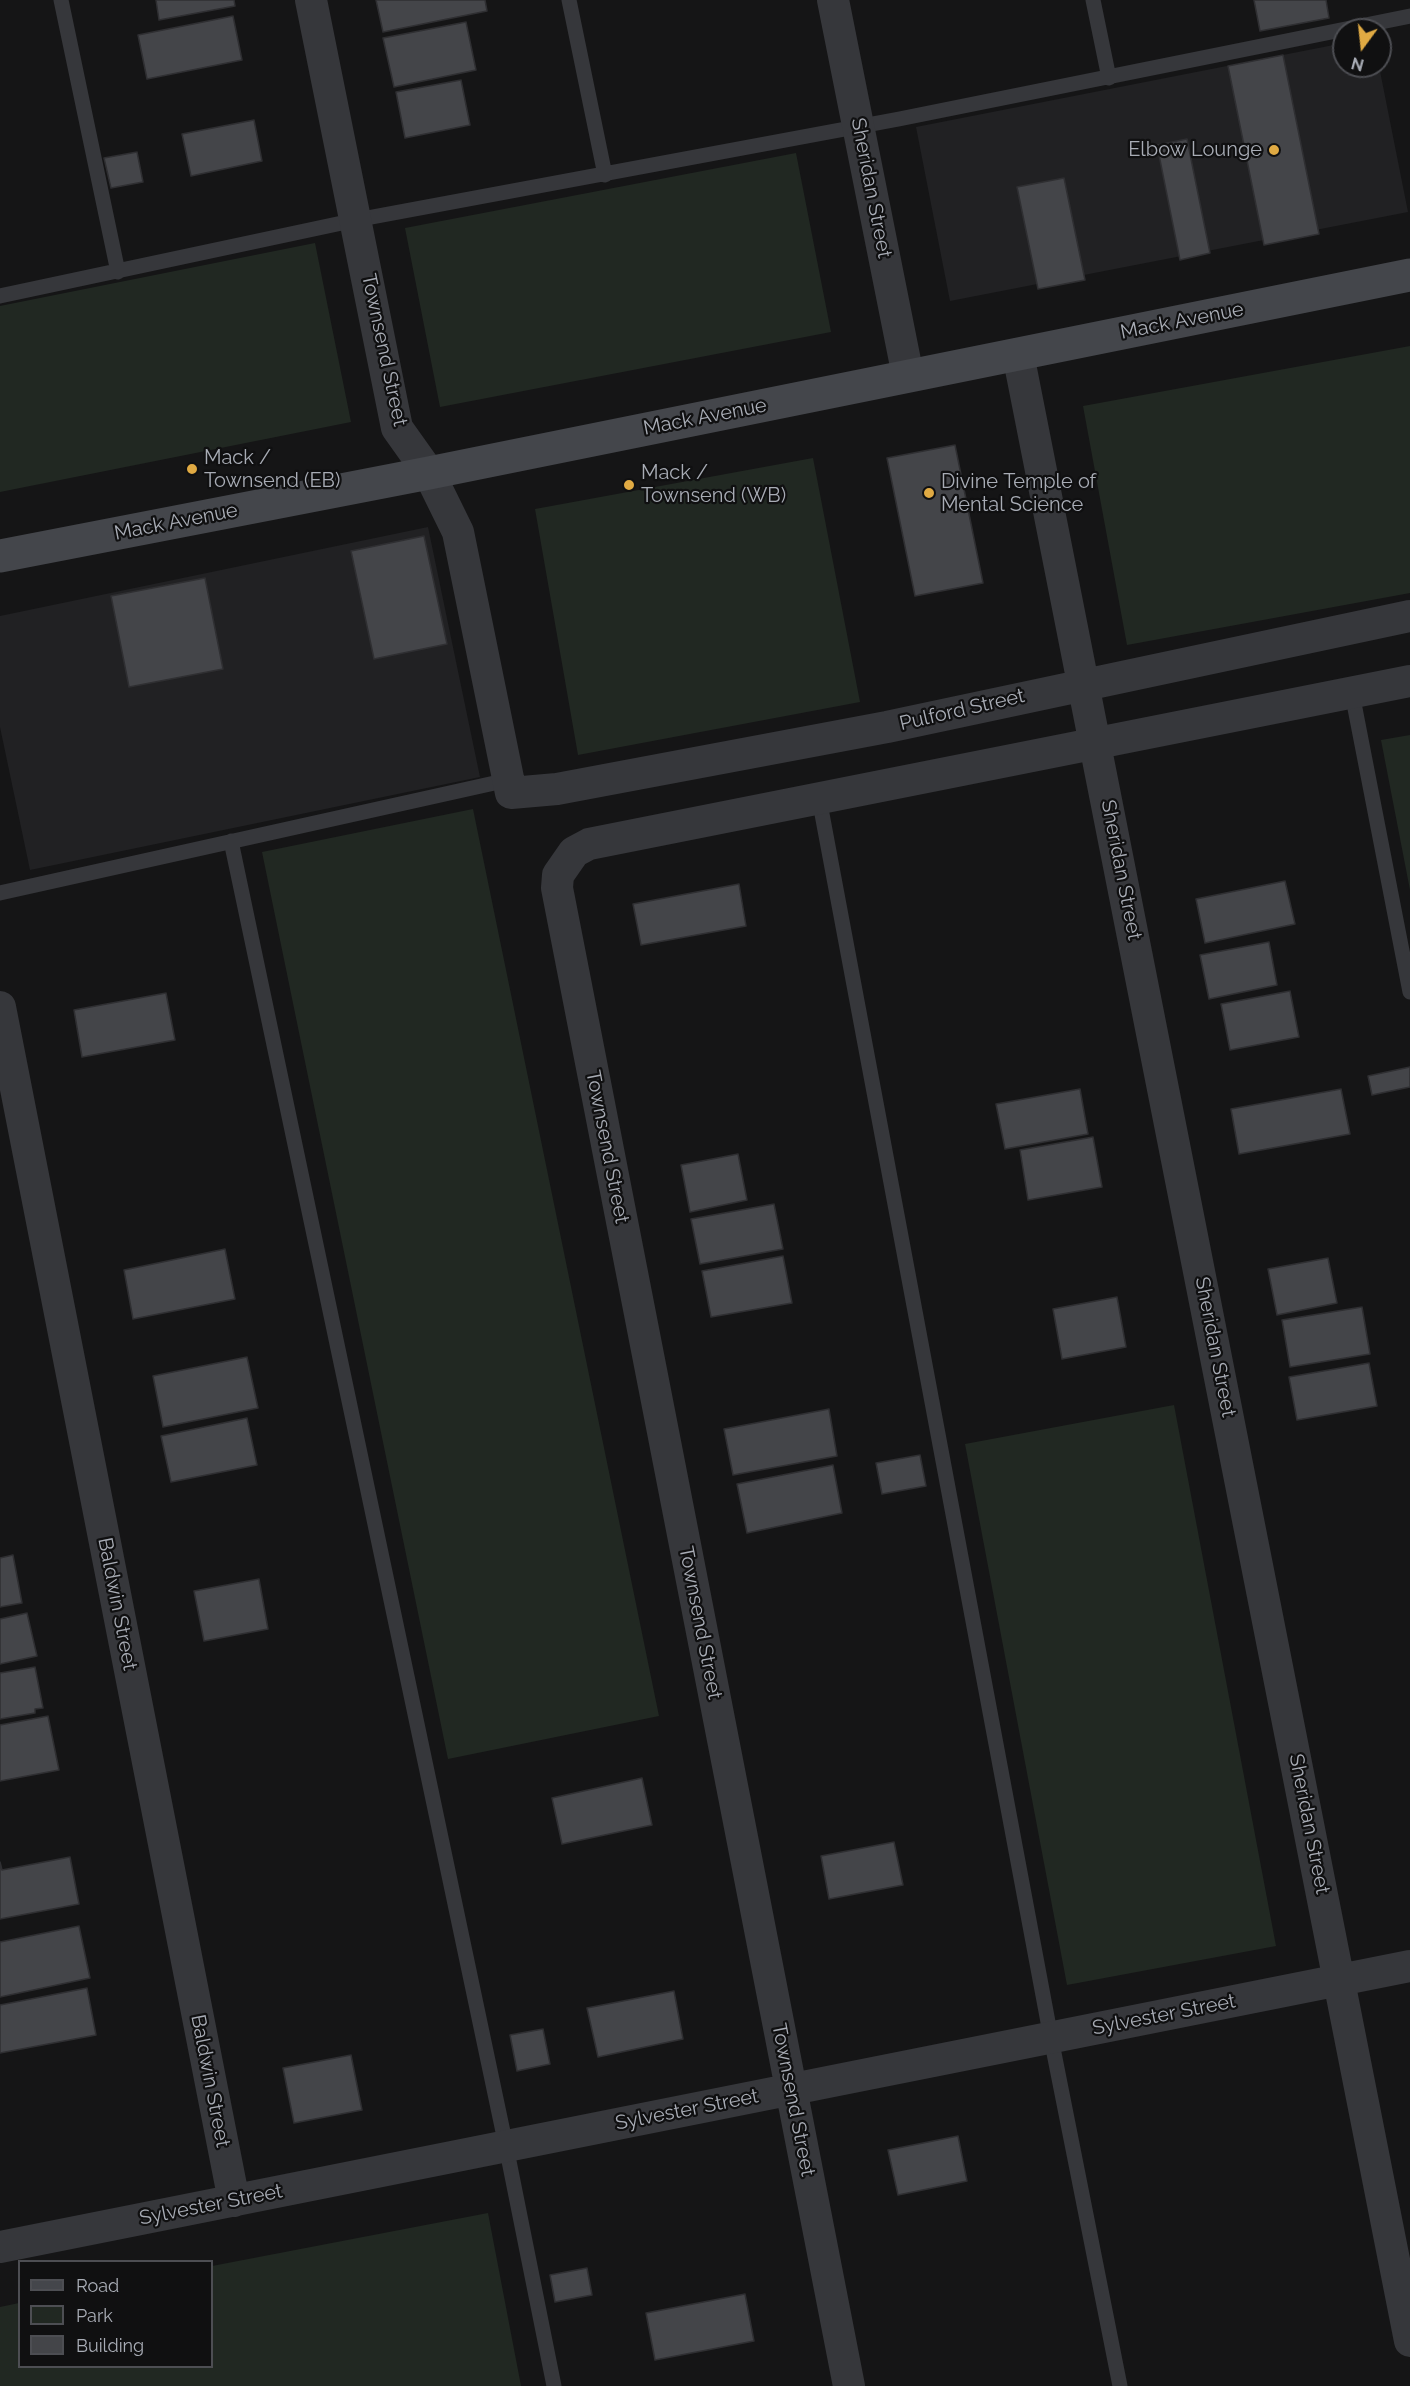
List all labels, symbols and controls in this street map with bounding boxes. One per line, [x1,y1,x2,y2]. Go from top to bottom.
north arrow [1332,18,1392,78]
text: N [1349,53,1366,75]
street label: Sheridan Street [846,116,896,260]
place label: Elbow Lounge [1128,138,1262,162]
marker: Elbow Lounge [1267,143,1281,157]
street label: Townsend Street [356,271,412,429]
street label: Mack Avenue [1118,297,1246,345]
street label: Mack Avenue [641,393,769,441]
place label: Mack / Townsend (EB) [204,446,340,493]
place label: Mack / Townsend (WB) [641,461,786,508]
marker: Mack / Townsend (EB) [185,462,199,476]
place label: Divine Temple of Mental Science [941,470,1096,517]
marker: Mack / Townsend (WB) [622,478,636,492]
marker: Divine Temple of Mental Science [922,486,936,500]
street label: Mack Avenue [112,498,240,546]
street label: Pulford Street [897,684,1027,736]
street label: Sheridan Street [1096,798,1146,942]
street label: Townsend Street [580,1068,634,1226]
street label: Sheridan Street [1190,1275,1240,1419]
street label: Baldwin Street [92,1535,142,1673]
street label: Townsend Street [673,1544,727,1702]
street label: Sheridan Street [1284,1752,1334,1896]
street label: Sylvester Street [1090,1989,1238,2041]
street label: Baldwin Street [185,2012,235,2150]
street label: Townsend Street [766,2021,820,2179]
street label: Sylvester Street [613,2084,761,2136]
street label: Sylvester Street [137,2179,285,2231]
legend [18,2260,213,2368]
text: Road [76,2275,119,2296]
text: Park [76,2305,113,2326]
text: Building [76,2335,144,2356]

